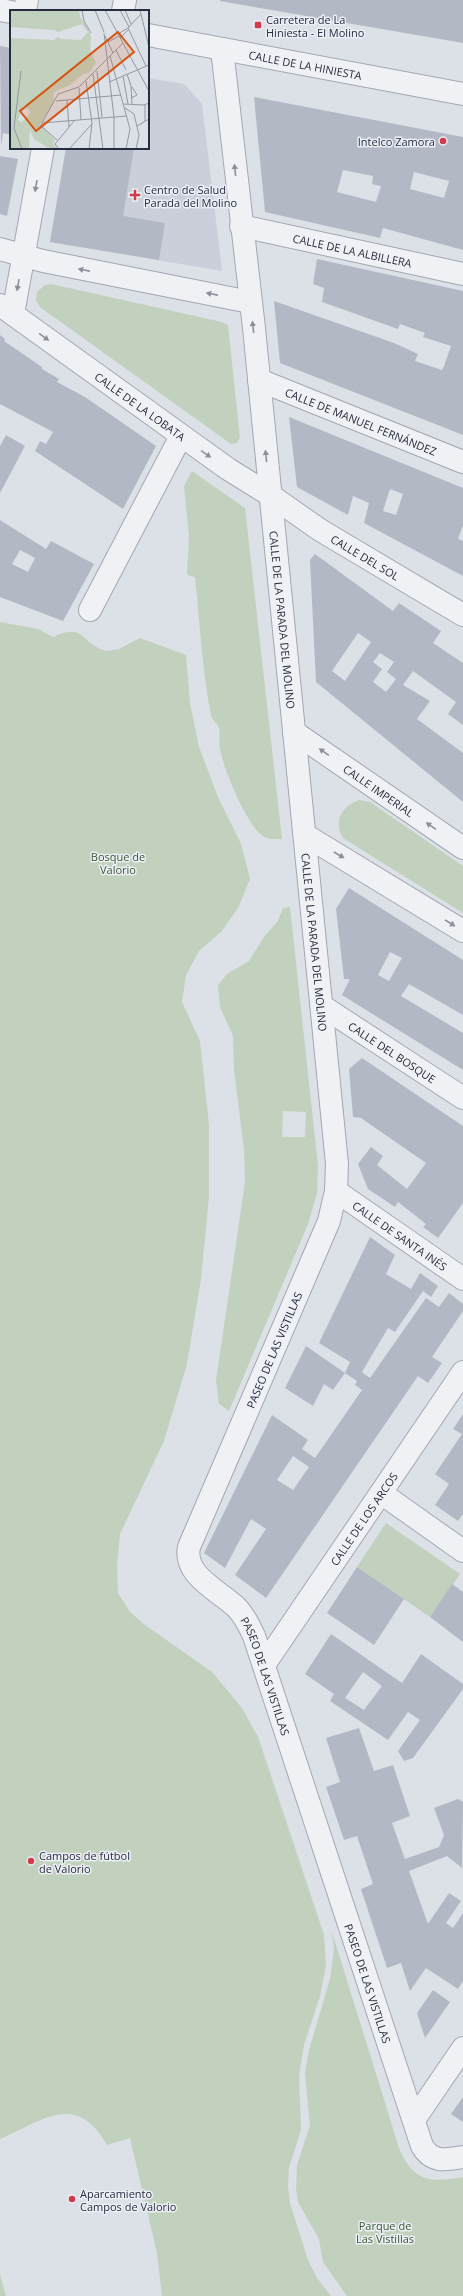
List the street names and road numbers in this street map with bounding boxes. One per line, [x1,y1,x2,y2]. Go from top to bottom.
street label: CALLE DE LA HINIESTA [248,47,363,82]
street label: CALLE DE LA ALBILLERA [292,230,413,270]
street label: CALLE DE LA LOBATA [92,368,189,444]
street label: CALLE DE MANUEL FERNÁNDEZ [283,384,439,458]
street label: CALLE DE LA PARADA DEL MOLINO [267,530,299,710]
street label: CALLE DEL SOL [328,531,403,583]
street label: CALLE IMPERIAL [341,761,417,820]
street label: CALLE DE LA PARADA DEL MOLINO [299,852,331,1032]
street label: CALLE DEL BOSQUE [346,1018,439,1086]
street label: CALLE DE SANTA INÉS [350,1197,450,1274]
street label: PASEO DE LAS VISTILLAS [243,1290,305,1410]
street label: CALLE DE LOS ARCOS [326,1469,401,1568]
street label: PASEO DE LAS VISTILLAS [238,1614,294,1737]
street label: PASEO DE LAS VISTILLAS [342,1922,395,2045]

